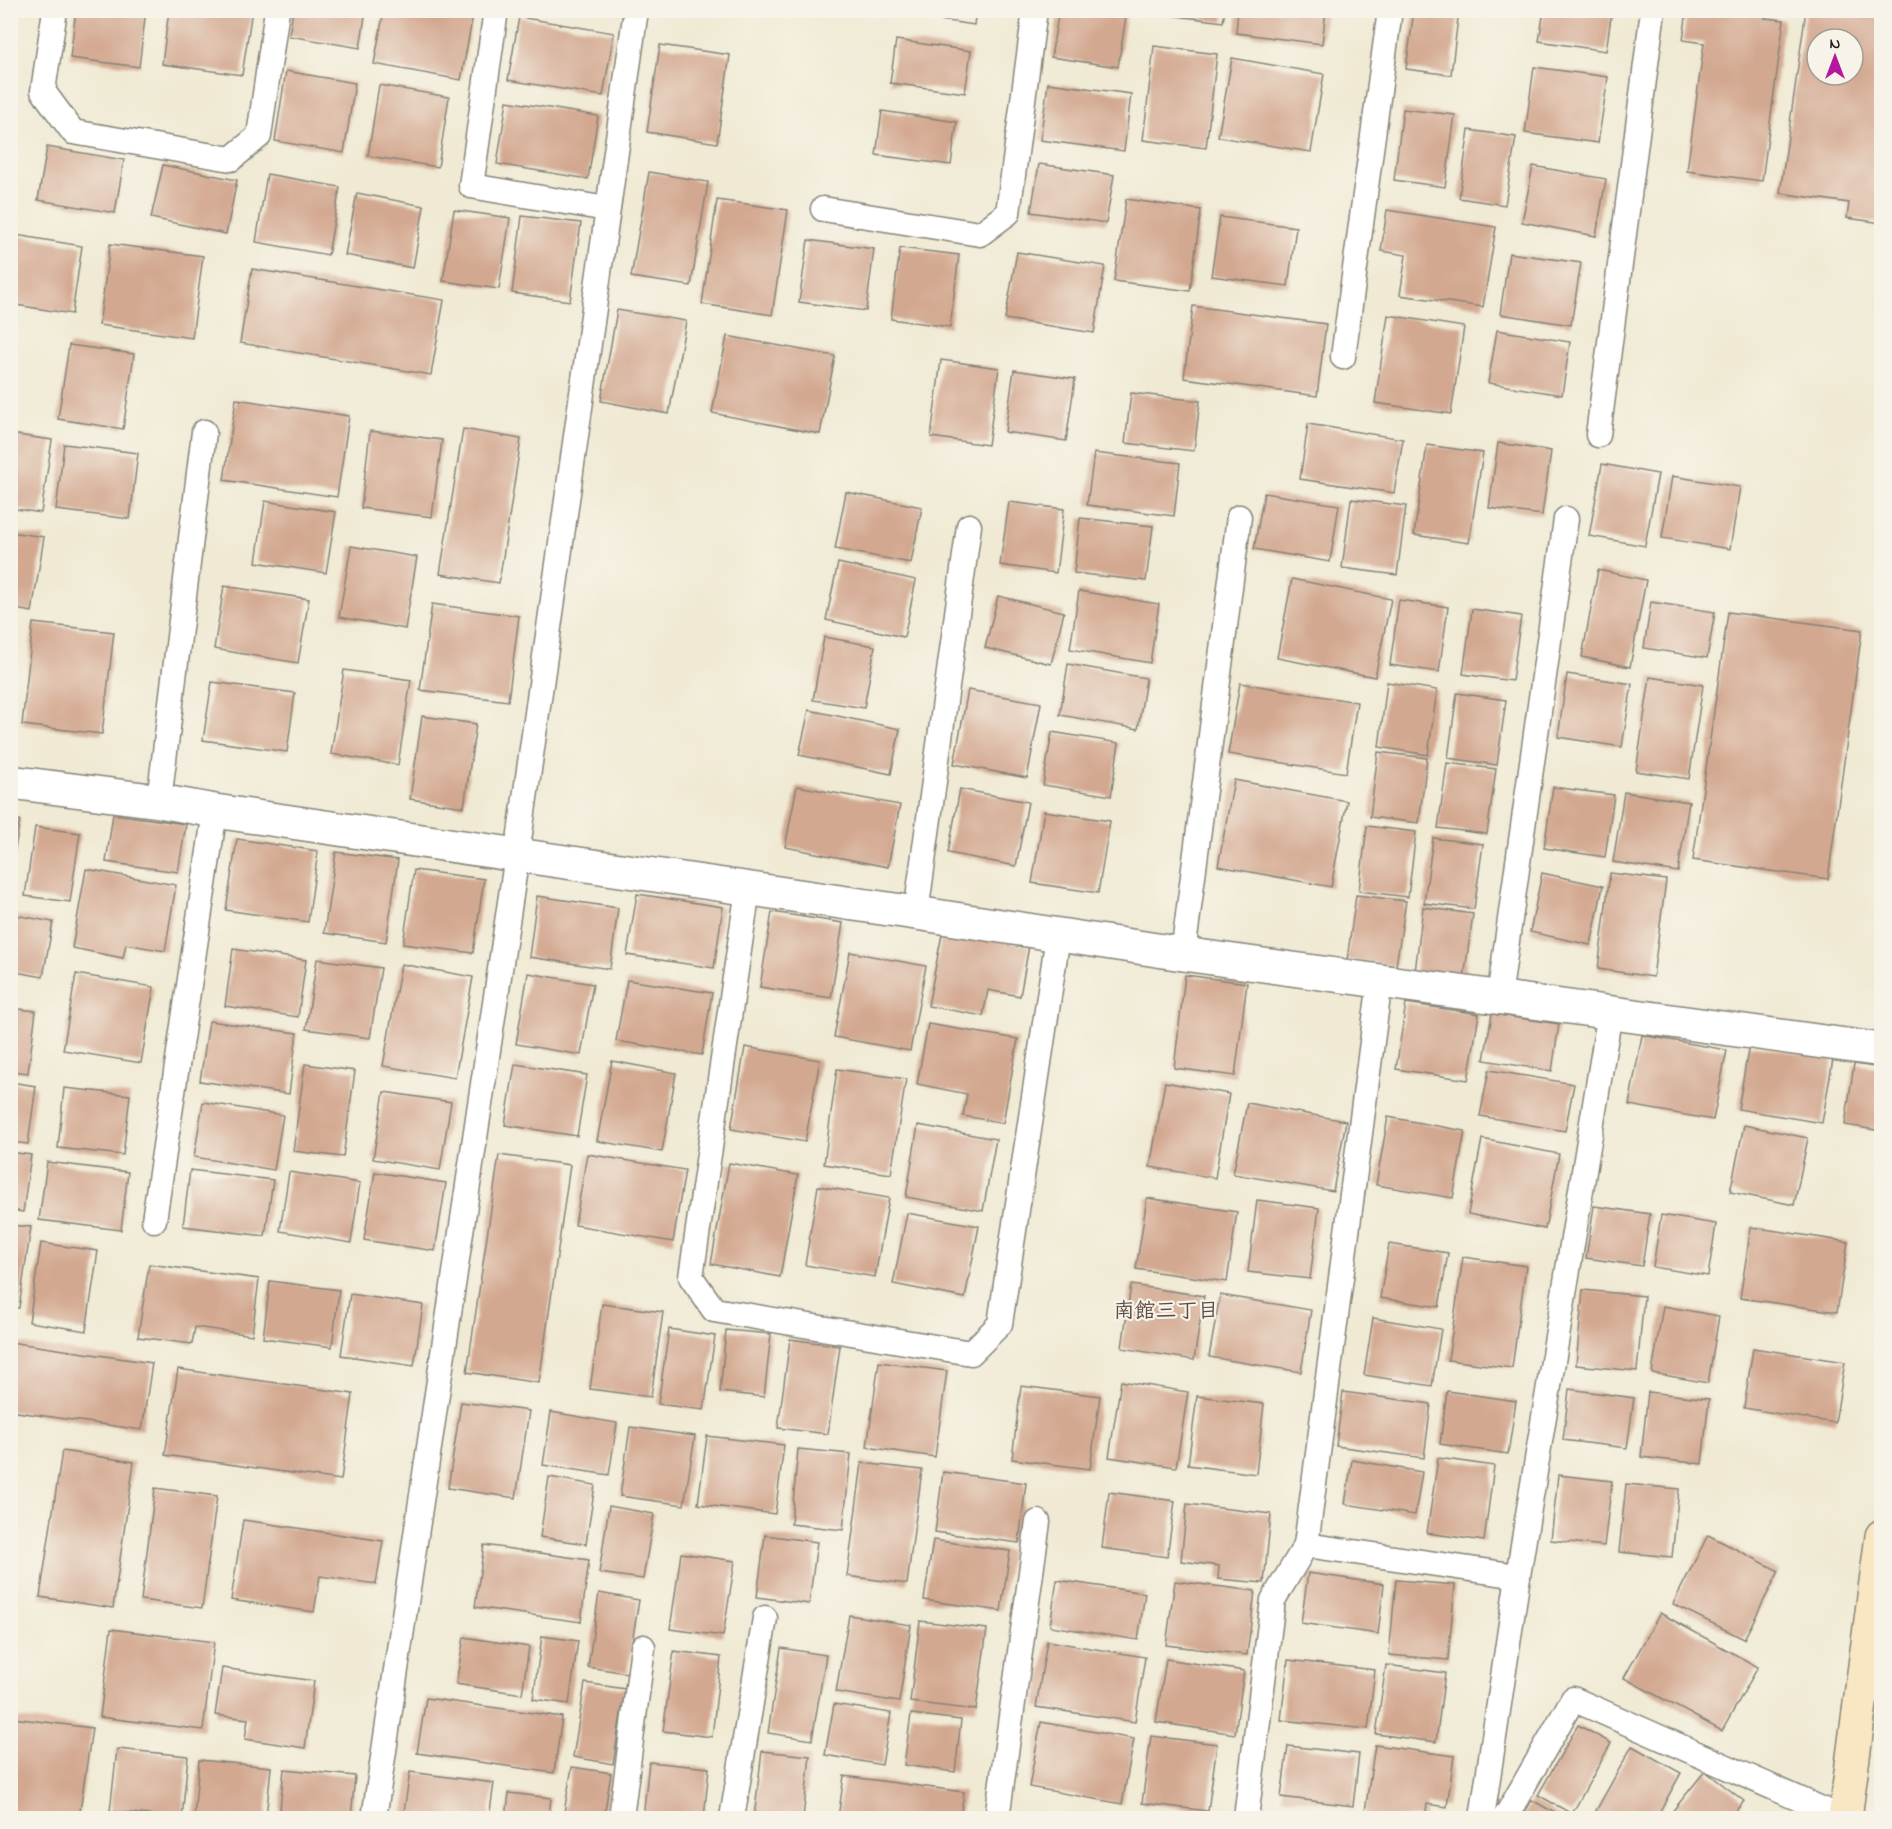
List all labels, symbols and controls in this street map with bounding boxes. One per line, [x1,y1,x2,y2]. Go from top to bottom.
north arrow [1805,27,1865,87]
text: N [1830,32,1841,56]
district label: 南館三丁目 [1114,1297,1219,1327]

